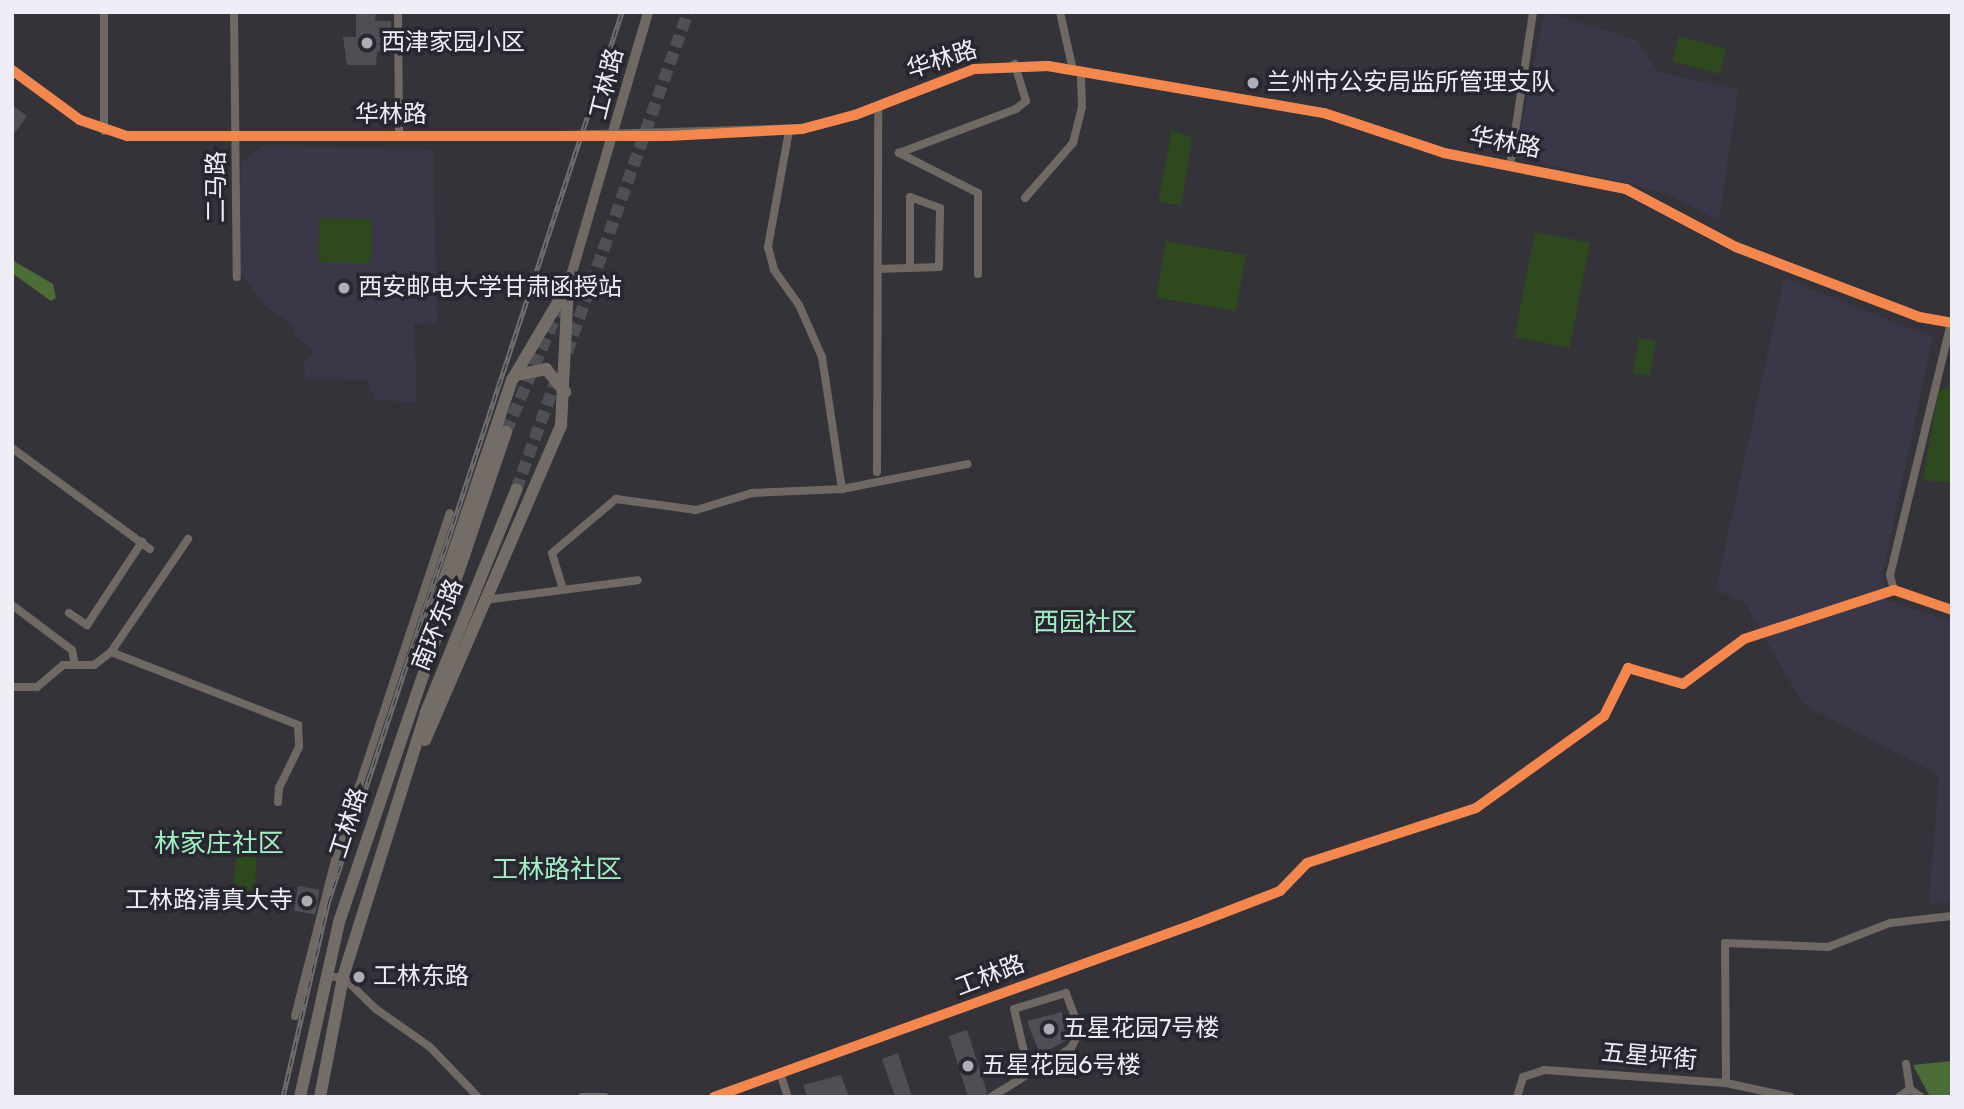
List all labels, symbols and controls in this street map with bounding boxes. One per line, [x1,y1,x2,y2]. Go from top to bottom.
place label: 西津家园小区 [381,29,525,57]
marker: 西津家园小区 [359,35,375,51]
street label: 华林路 [903,35,981,85]
street label: 工林路 [584,46,630,122]
place label: 兰州市公安局监所管理支队 [1267,69,1555,97]
marker: 兰州市公安局监所管理支队 [1245,75,1261,91]
street label: 华林路 [355,101,427,129]
street label: 华林路 [1467,122,1543,164]
street label: 二马路 [203,151,231,223]
place label: 西安邮电大学甘肃函授站 [358,274,622,302]
marker: 西安邮电大学甘肃函授站 [336,280,352,296]
street label: 南环东路 [407,575,469,675]
district label: 西园社区 [1033,607,1137,639]
street label: 工林路 [324,784,374,862]
district label: 林家庄社区 [154,828,284,860]
district label: 工林路社区 [492,854,622,886]
place label: 工林路清真大寺 [125,887,293,915]
marker: 工林路清真大寺 [299,893,315,909]
street label: 工林路 [951,950,1029,1002]
place label: 工林东路 [373,963,469,991]
marker: 工林东路 [351,969,367,985]
place label: 五星花园7号楼 [1063,1015,1219,1043]
marker: 五星花园7号楼 [1041,1021,1057,1037]
street label: 五星坪街 [1600,1038,1698,1076]
place label: 五星花园6号楼 [982,1052,1140,1080]
marker: 五星花园6号楼 [960,1058,976,1074]

